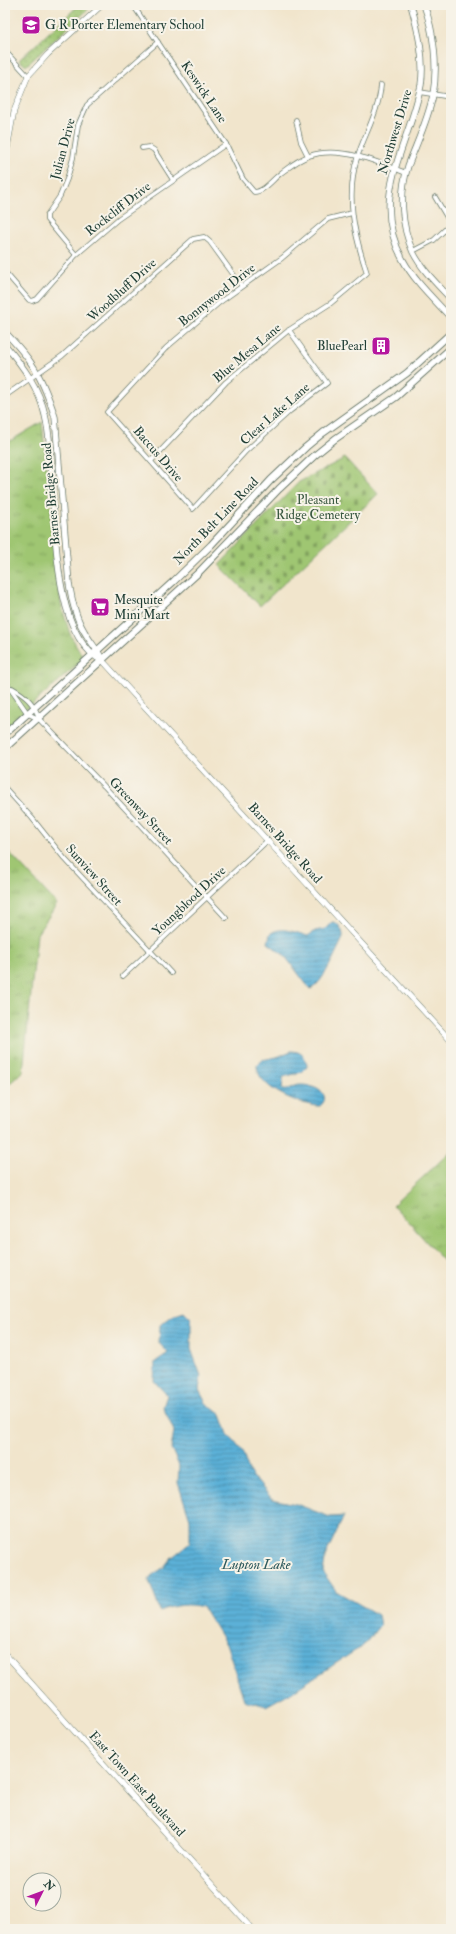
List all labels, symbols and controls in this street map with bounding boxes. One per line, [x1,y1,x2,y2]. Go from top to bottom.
school or university icon: G R Porter Elementary School [20,14,42,36]
place label: G R Porter Elementary School [45,17,205,34]
street label: Keswick Lane [177,58,231,126]
street label: Northwest Drive [375,87,416,176]
street label: Julian Drive [47,116,79,183]
street label: Rockcliff Drive [82,178,154,240]
street label: Woodbluff Drive [83,254,160,326]
street label: Bonnywood Drive [175,260,260,331]
street label: Blue Mesa Lane [210,320,285,386]
building icon: BluePearl [370,335,392,357]
place label: BluePearl [317,338,368,354]
street label: Clear Lake Lane [237,379,314,449]
street label: Baccus Drive [130,423,187,485]
street label: Barnes Bridge Road [38,441,63,546]
street label: North Belt Line Road [170,474,262,568]
park label: Pleasant Ridge Cemetery [276,492,360,524]
place label: Mesquite Mini Mart [114,592,170,623]
supermarket icon: Mesquite Mini Mart [89,596,111,618]
street label: Greenway Street [105,774,176,849]
street label: Barnes Bridge Road [245,799,326,887]
street label: Sunview Street [62,841,126,909]
street label: Youngblood Drive [149,862,230,939]
water label: Lupton Lake [221,1556,291,1573]
street label: East Town East Boulevard [86,1728,189,1840]
north arrow [22,1872,62,1912]
text: N [40,1877,58,1895]

